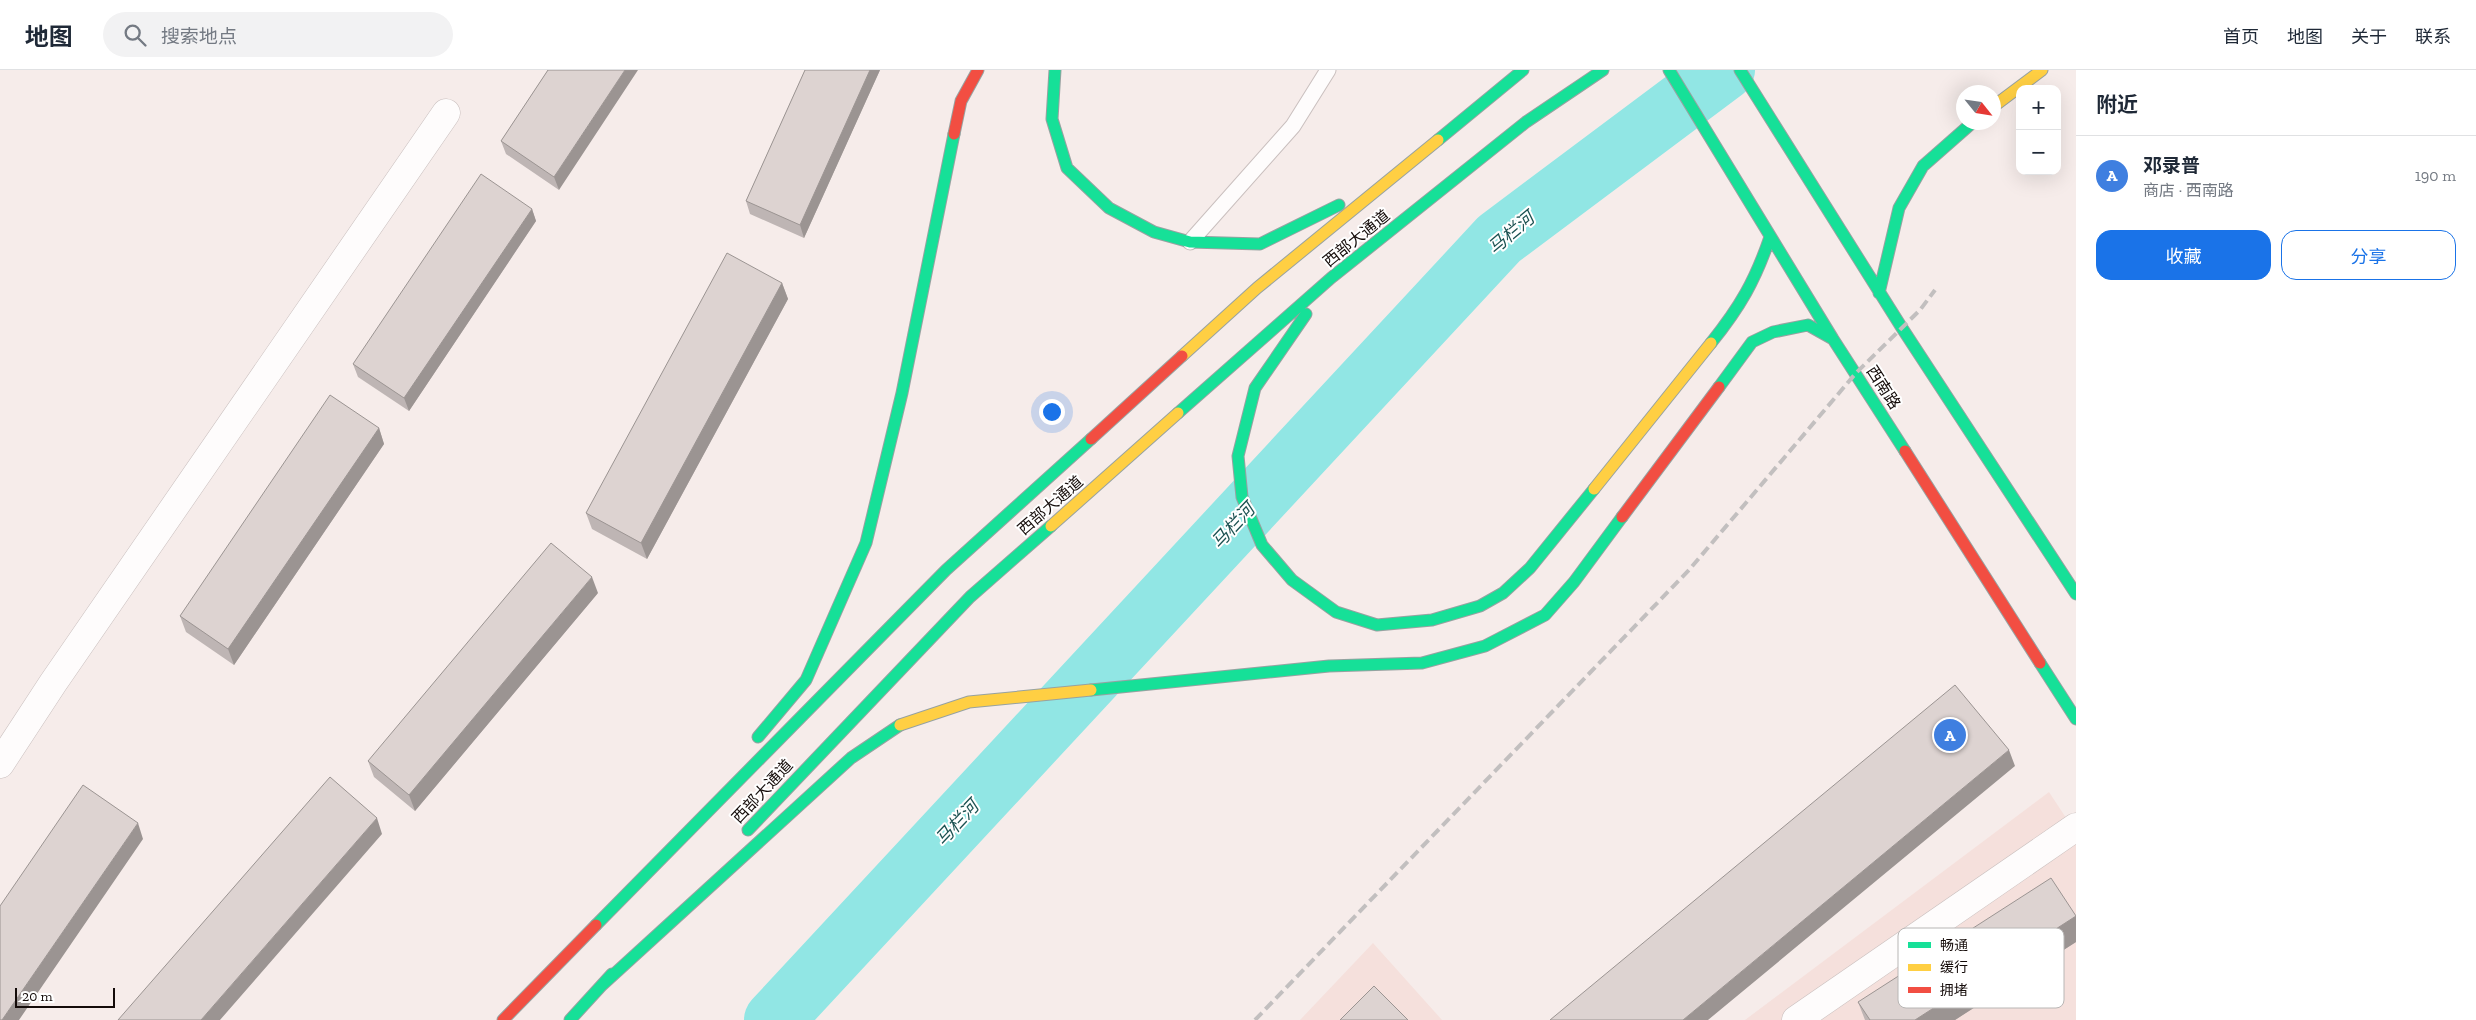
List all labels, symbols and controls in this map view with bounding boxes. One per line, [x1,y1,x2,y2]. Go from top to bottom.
search box [103,12,453,57]
icon: search [121,21,149,49]
text: 地图 [25,22,73,51]
text: 搜索地点 [161,25,237,48]
text: 首页 [2223,26,2259,48]
text: 地图 [2287,26,2323,48]
text: 关于 [2351,26,2387,48]
text: 联系 [2415,26,2451,48]
north arrow [1956,85,2001,130]
map controls [2016,85,2061,175]
button: + [2016,85,2061,130]
text: 附近 [2096,92,2138,117]
button: − [2016,130,2061,175]
text: 邓录普 [2143,154,2200,177]
text: A [2107,166,2118,185]
text: 190 m [2415,166,2456,185]
text: 商店 · 西南路 [2143,181,2234,200]
water label: 马栏河 [1483,205,1541,259]
street label: 西部大通道 [1319,206,1393,271]
button: 收藏 [2096,230,2271,280]
button: 分享 [2281,230,2456,280]
street label: 西南路 [1863,362,1905,413]
your location [1039,399,1065,425]
street label: 西部大通道 [1014,472,1087,539]
water label: 马栏河 [1207,497,1262,553]
pin: A [1934,716,1966,754]
street label: 西部大通道 [728,756,797,827]
water label: 马栏河 [931,794,986,850]
legend [1898,928,2064,1008]
text: 畅通 [1940,937,1968,954]
text: 缓行 [1940,959,1968,976]
text: 拥堵 [1940,982,1968,999]
scale bar [15,985,115,1008]
text: 20 m [22,988,53,1005]

